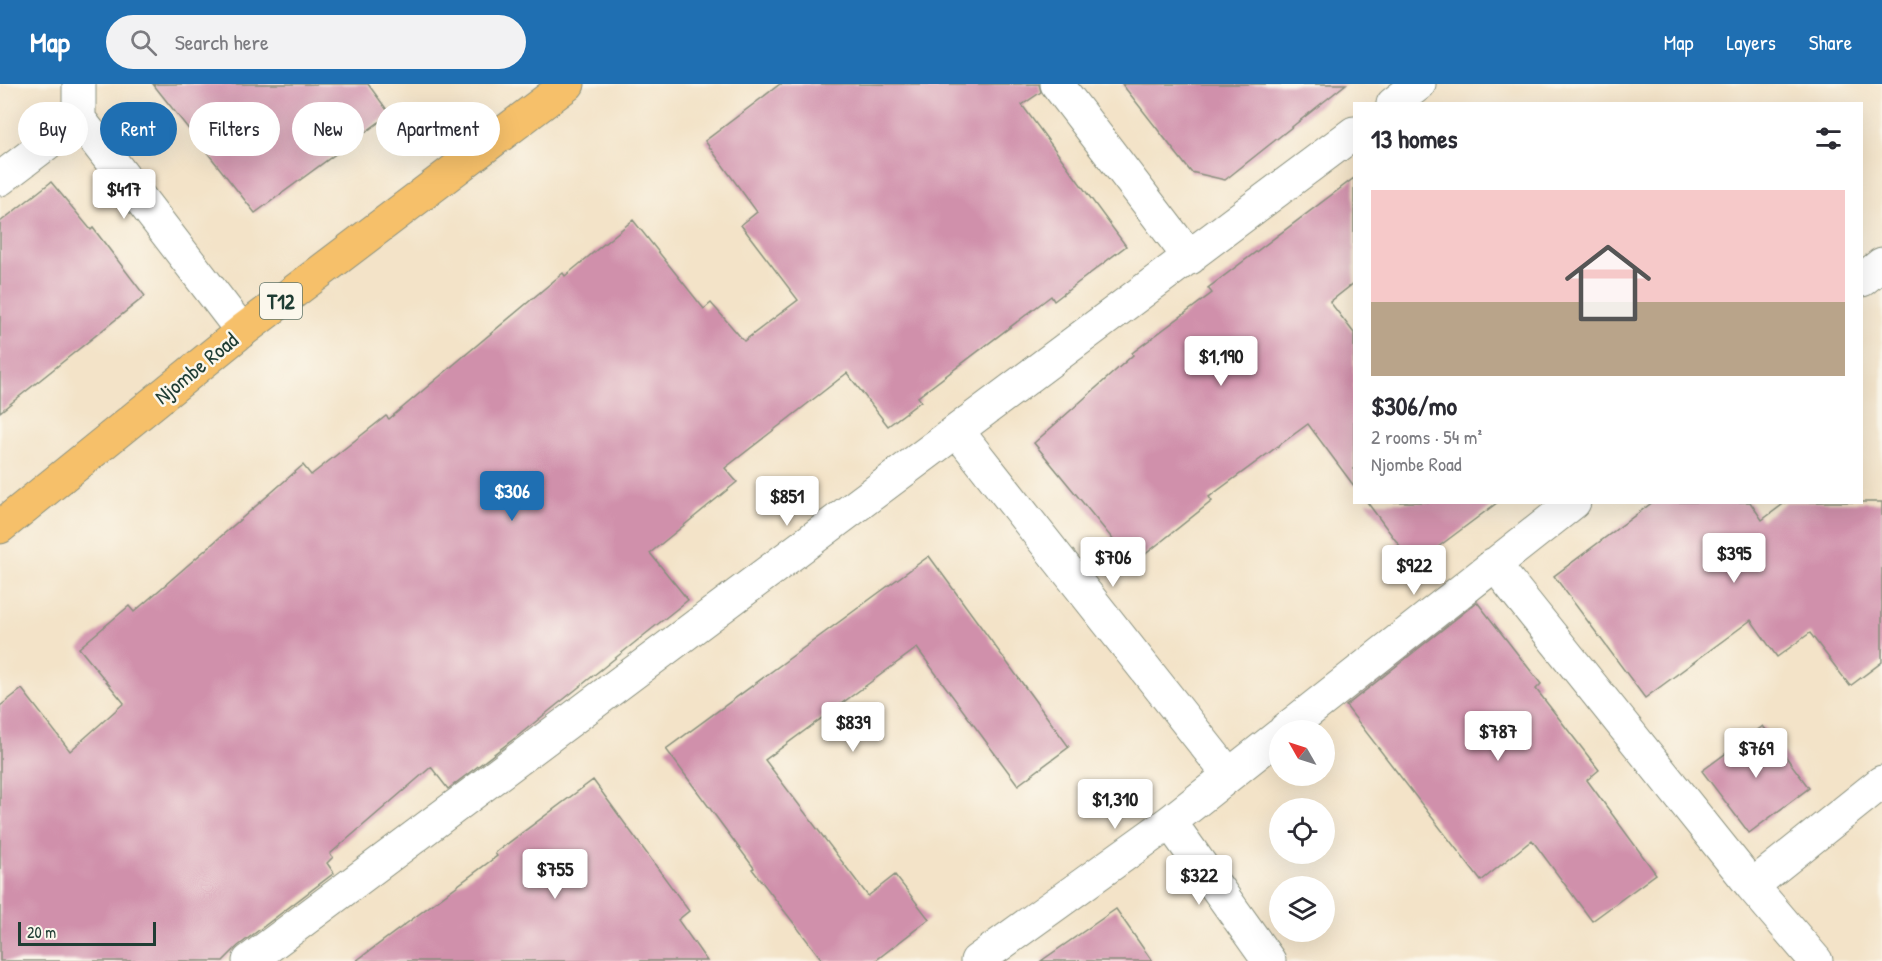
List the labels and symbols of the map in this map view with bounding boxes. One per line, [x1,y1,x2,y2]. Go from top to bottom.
pin: $417 [88,169,160,220]
road number: T12 [260,283,302,319]
street label: Njombe Road [148,325,244,411]
pin: $1,190 [1172,336,1270,387]
pin: $306 [476,471,548,522]
pin: $851 [751,476,823,527]
pin: $395 [1698,533,1770,584]
pin: $706 [1077,537,1149,588]
pin: $922 [1378,545,1450,596]
pin: $839 [817,702,889,753]
pin: $787 [1462,711,1534,762]
north arrow [1269,720,1335,786]
pin: $769 [1720,728,1792,779]
pin: $1,310 [1066,779,1164,830]
pin: $755 [519,849,591,900]
pin: $322 [1163,855,1235,906]
scale bar [18,919,156,946]

